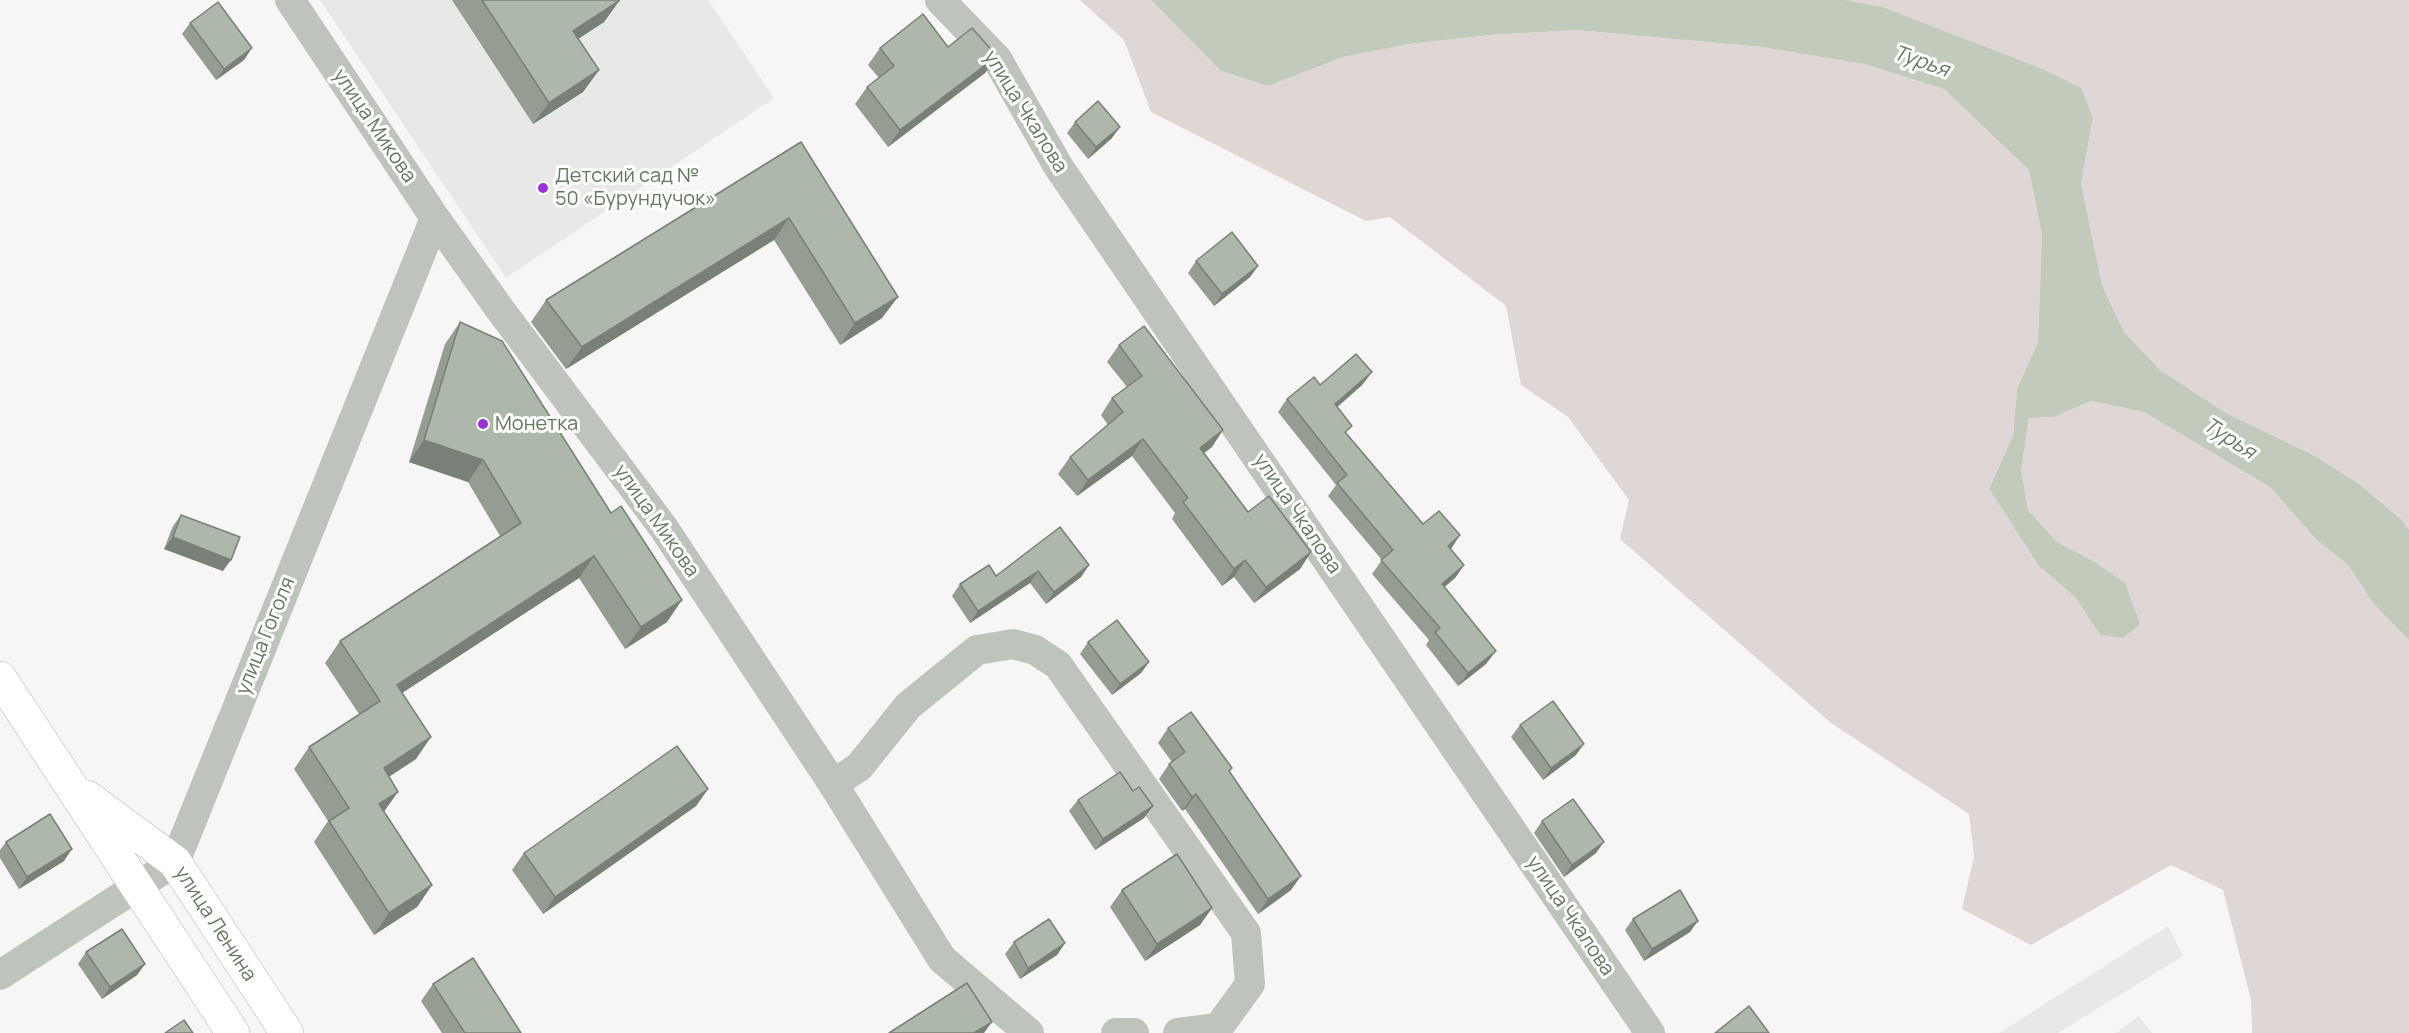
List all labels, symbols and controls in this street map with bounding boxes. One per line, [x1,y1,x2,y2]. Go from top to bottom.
water label: Турья [1890,41,1952,83]
street label: улица Чкалова [978,46,1072,178]
street label: улица Микова [327,65,421,187]
place label: Детский сад № 50 «Бурундучок» [555,164,716,211]
marker: Детский сад № 50 «Бурундучок» [536,181,550,195]
place label: Монетка [495,412,578,436]
water label: Турья [2198,413,2260,465]
marker: Монетка [476,417,490,431]
street label: улица Чкалова [1248,449,1346,579]
street label: улица Микова [608,460,704,582]
street label: улица Гоголя [231,574,301,698]
street label: улица Чкалова [1521,851,1619,981]
street label: улица Ленина [169,862,261,986]

